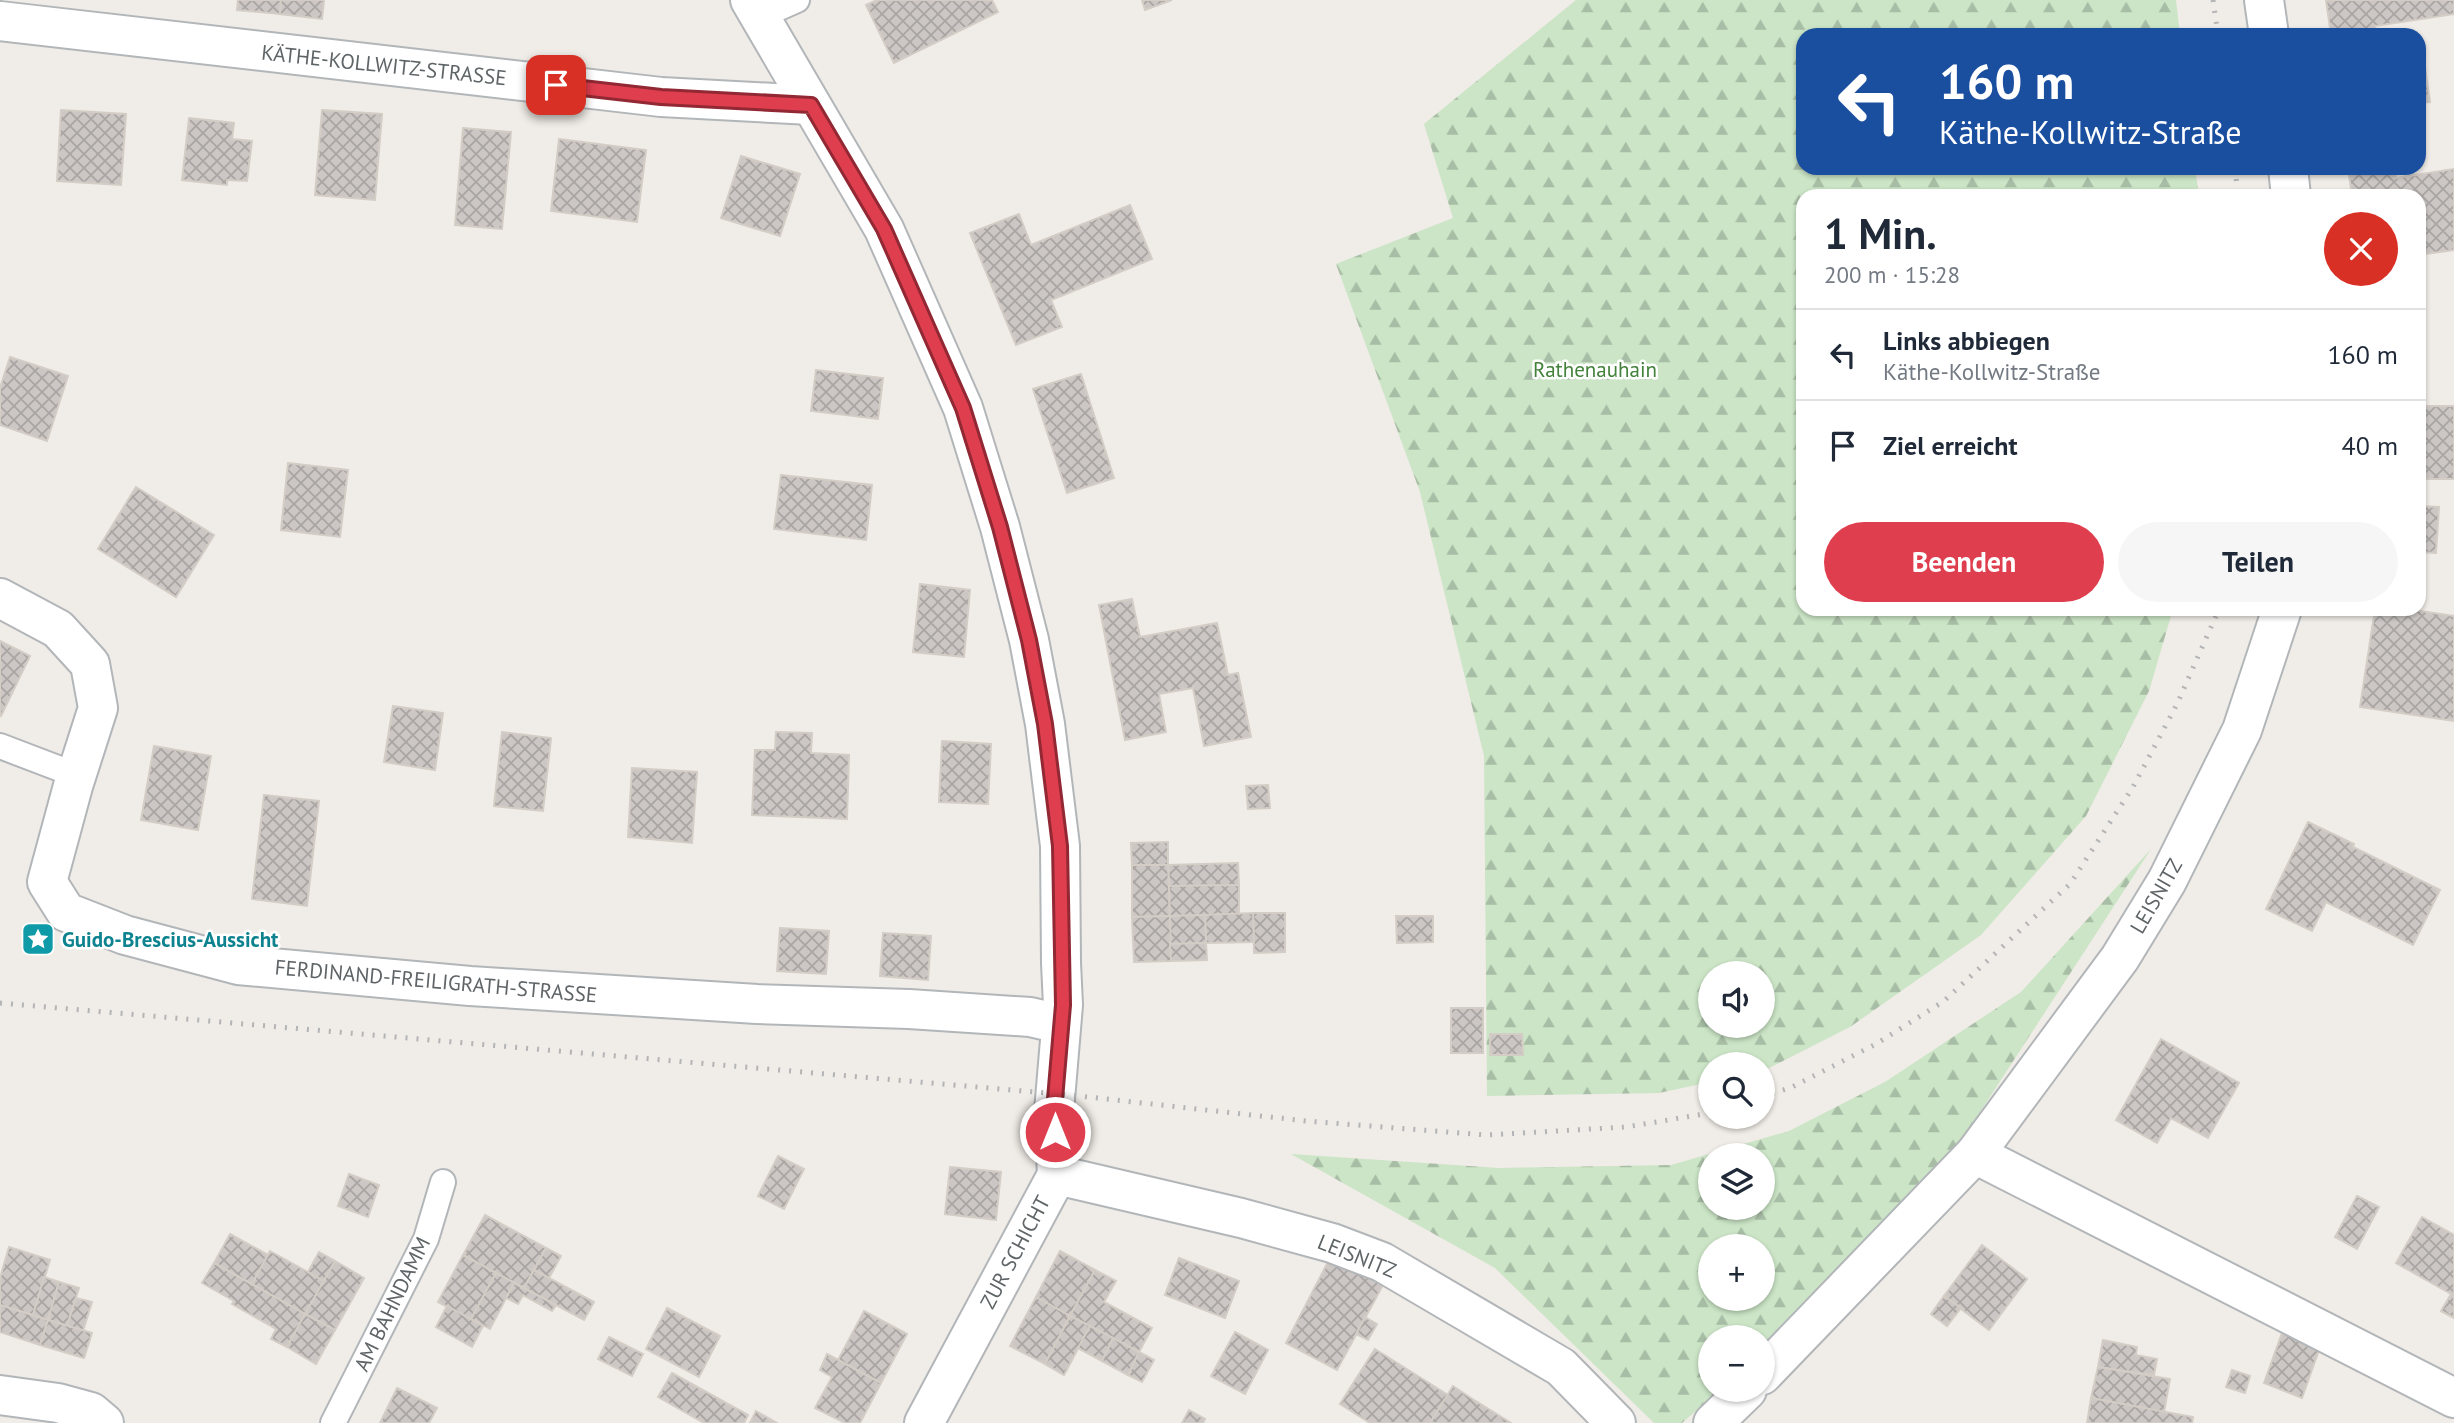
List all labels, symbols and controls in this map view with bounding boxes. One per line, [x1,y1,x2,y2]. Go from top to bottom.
street label: KÄTHE-KOLLWITZ-STRASSE [260,39,508,91]
text: 160 m [1939,49,2074,113]
pin [526,55,586,115]
icon: left [1824,56,1915,147]
icon: arrive [537,66,575,104]
text: Käthe-Kollwitz-Straße [1939,111,2242,153]
text: 1 Min. [1824,206,1937,261]
button: close [2324,212,2398,286]
text: 200 m · 15:28 [1824,260,1960,289]
text: Links abbiegen [1883,324,2050,357]
icon: left [1824,336,1862,374]
text: 160 m [2327,338,2398,371]
park label: Rathenauhain [1533,356,1657,383]
text: Käthe-Kollwitz-Straße [1883,357,2101,386]
icon: arrive [1824,427,1862,465]
text: Ziel erreicht [1883,429,2018,462]
text: 40 m [2342,429,2398,462]
button: Beenden [1824,522,2104,602]
button: Teilen [2118,522,2398,602]
street label: LEISNITZ [2124,854,2188,938]
place icon: Guido-Brescius-Aussicht [19,920,57,958]
place label: Guido-Brescius-Aussicht [62,926,279,953]
street label: FERDINAND-FREILIGRATH-STRASSE [274,953,598,1009]
map controls [1698,961,1775,1402]
button: sound [1698,961,1775,1038]
button: search [1698,1052,1775,1129]
position arrow [1018,1095,1092,1169]
button: layers [1698,1143,1775,1220]
street label: ZUR SCHICHT [974,1190,1056,1313]
street label: LEISNITZ [1314,1228,1400,1284]
street label: AM BAHNDAMM [348,1232,436,1376]
button: + [1698,1234,1775,1311]
button: − [1698,1325,1775,1402]

